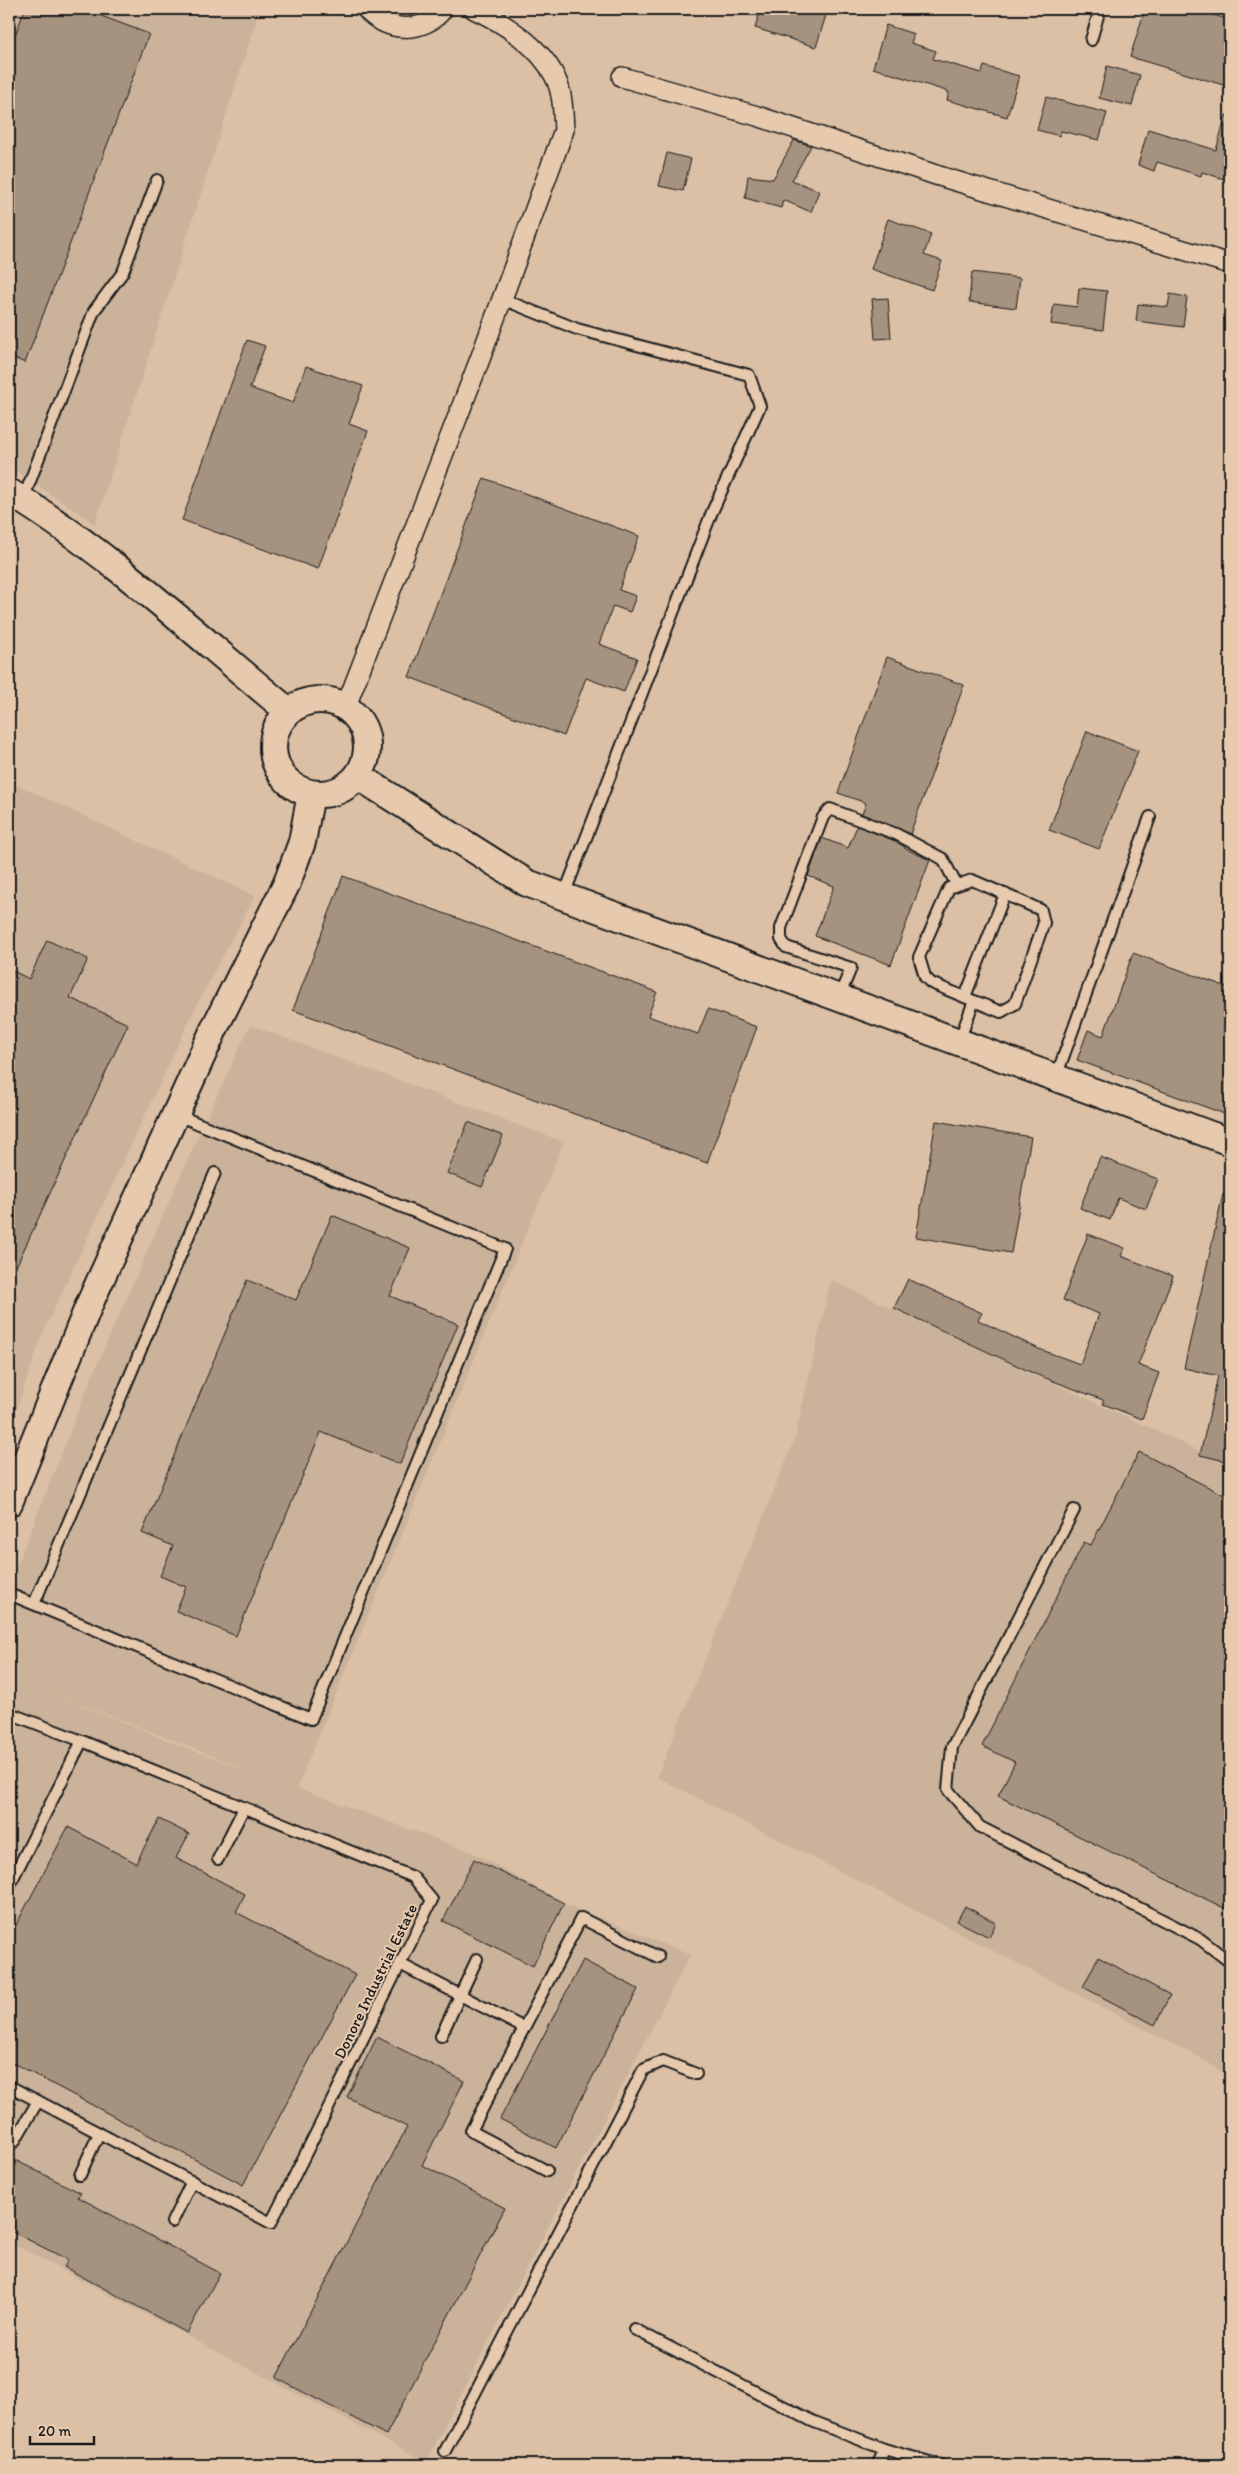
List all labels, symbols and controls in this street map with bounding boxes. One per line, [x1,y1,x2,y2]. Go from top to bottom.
street label: Donore Industrial Estate [330,1901,421,2062]
scale bar [30,2414,94,2446]
text: 20 m [38,2422,72,2440]

